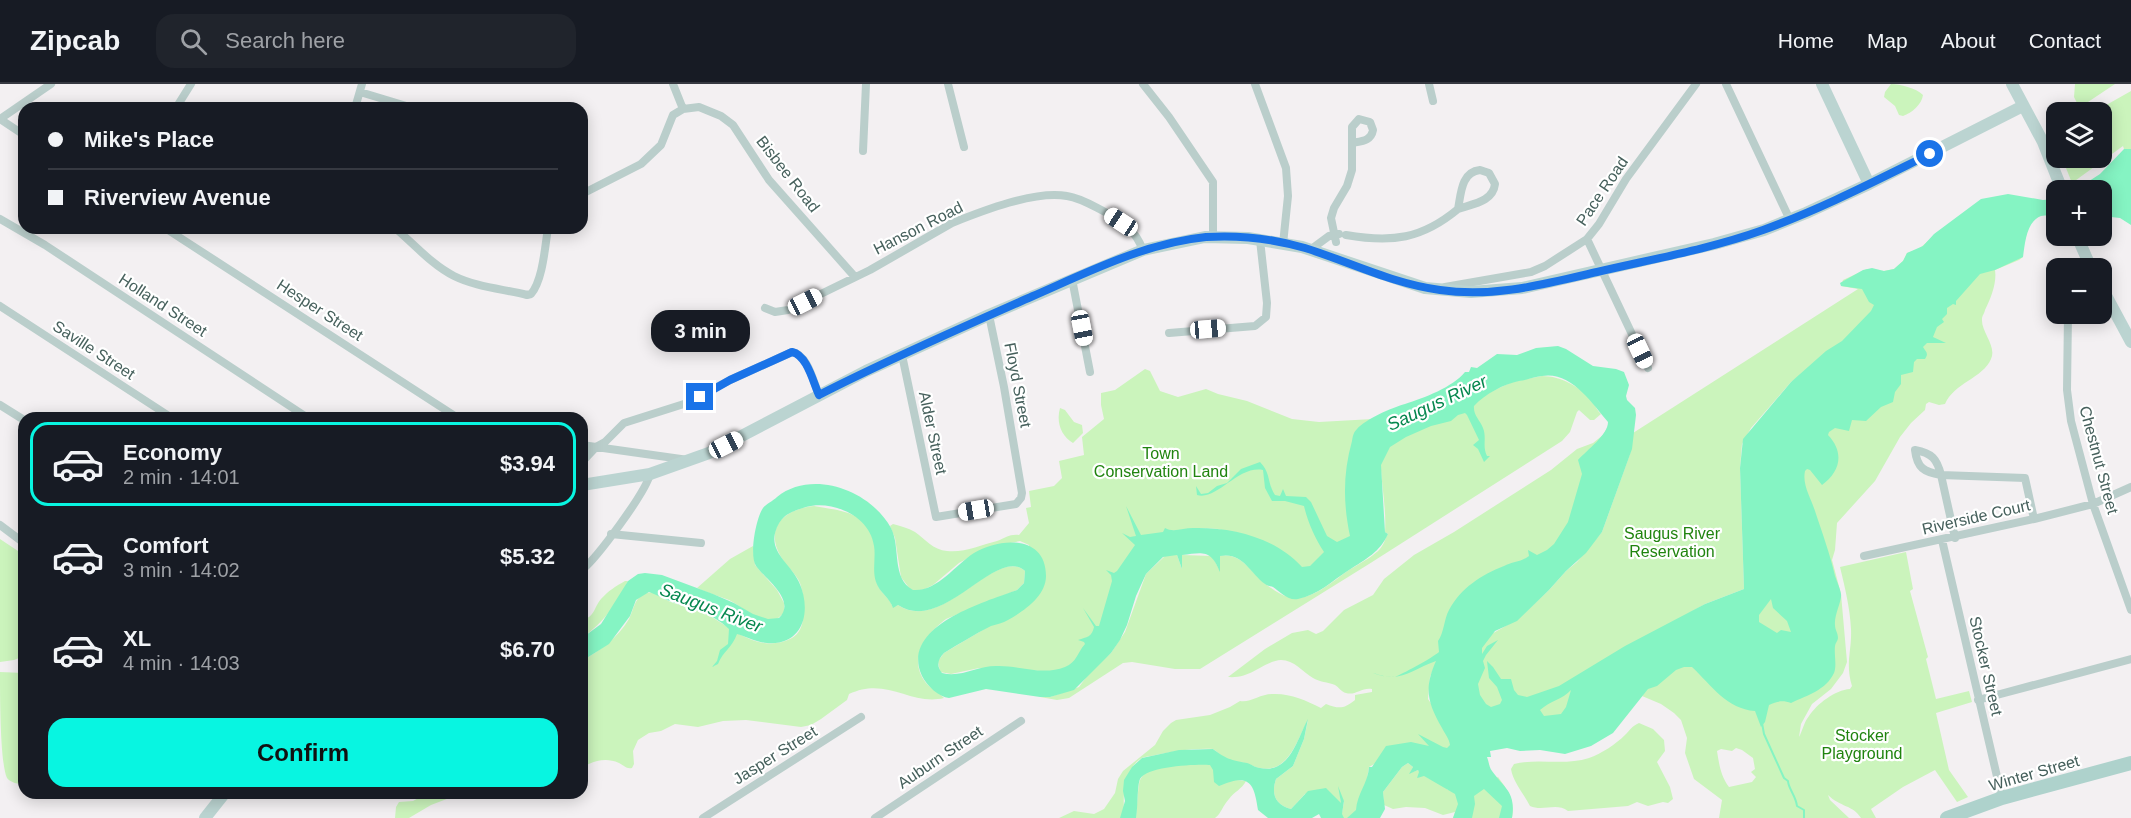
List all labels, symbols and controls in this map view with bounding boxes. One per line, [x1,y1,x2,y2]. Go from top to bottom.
search box [156,14,576,68]
text: Zipcab [30,25,120,56]
icon: search [177,25,210,58]
text: Search here [225,28,345,53]
text: Home [1778,29,1834,52]
text: Map [1867,29,1908,52]
text: About [1941,29,1996,52]
text: Contact [2029,29,2101,52]
map controls [2046,102,2112,324]
button: layers [2046,102,2112,168]
text: Mike's Place [84,127,214,152]
street label: Bisbee Road [753,133,823,215]
route start [1916,140,1943,167]
street label: Pace Road [1573,153,1631,229]
button: + [2046,180,2112,246]
text: Riverview Avenue [84,185,271,210]
street label: Hanson Road [871,198,965,258]
car [1101,205,1141,239]
button: − [2046,258,2112,324]
street label: Holland Street [116,270,211,340]
street label: Hesper Street [274,276,366,344]
car [785,286,825,318]
car [1070,309,1094,347]
callout: 3 min [650,310,750,352]
street label: Saville Street [50,317,139,383]
car [1189,318,1227,340]
text: 3 min [674,320,727,342]
car [1624,331,1656,371]
street label: Floyd Street [1001,341,1035,429]
water label: Saugus River [1384,371,1491,435]
route end [686,383,713,410]
street label: Alder Street [916,390,950,477]
street label: Chestnut Street [2076,404,2122,516]
car [706,429,746,461]
icon: car [51,437,105,491]
text: Economy [123,440,222,465]
park label: Town Conservation Land [1094,445,1228,480]
text: $3.94 [500,451,555,476]
text: 2 min · 14:01 [123,466,240,488]
street label: Riverside Court [1920,496,2032,538]
car [957,498,995,522]
park label: Saugus River Reservation [1624,525,1721,560]
icon: car [51,530,105,584]
text: Comfort [123,533,209,558]
text: $5.32 [500,544,555,569]
text: 3 min · 14:02 [123,559,240,581]
water label: Saugus River [657,579,766,637]
street label: Stocker Street [1966,615,2006,718]
icon: car [51,623,105,677]
text: XL [123,626,151,651]
text: $6.70 [500,637,555,662]
text: 4 min · 14:03 [123,652,240,674]
button: Confirm [48,718,558,787]
street label: Jasper Street [730,722,820,787]
street label: Auburn Street [894,722,986,792]
park label: Stocker Playground [1822,727,1902,762]
street label: Winter Street [1987,752,2082,794]

